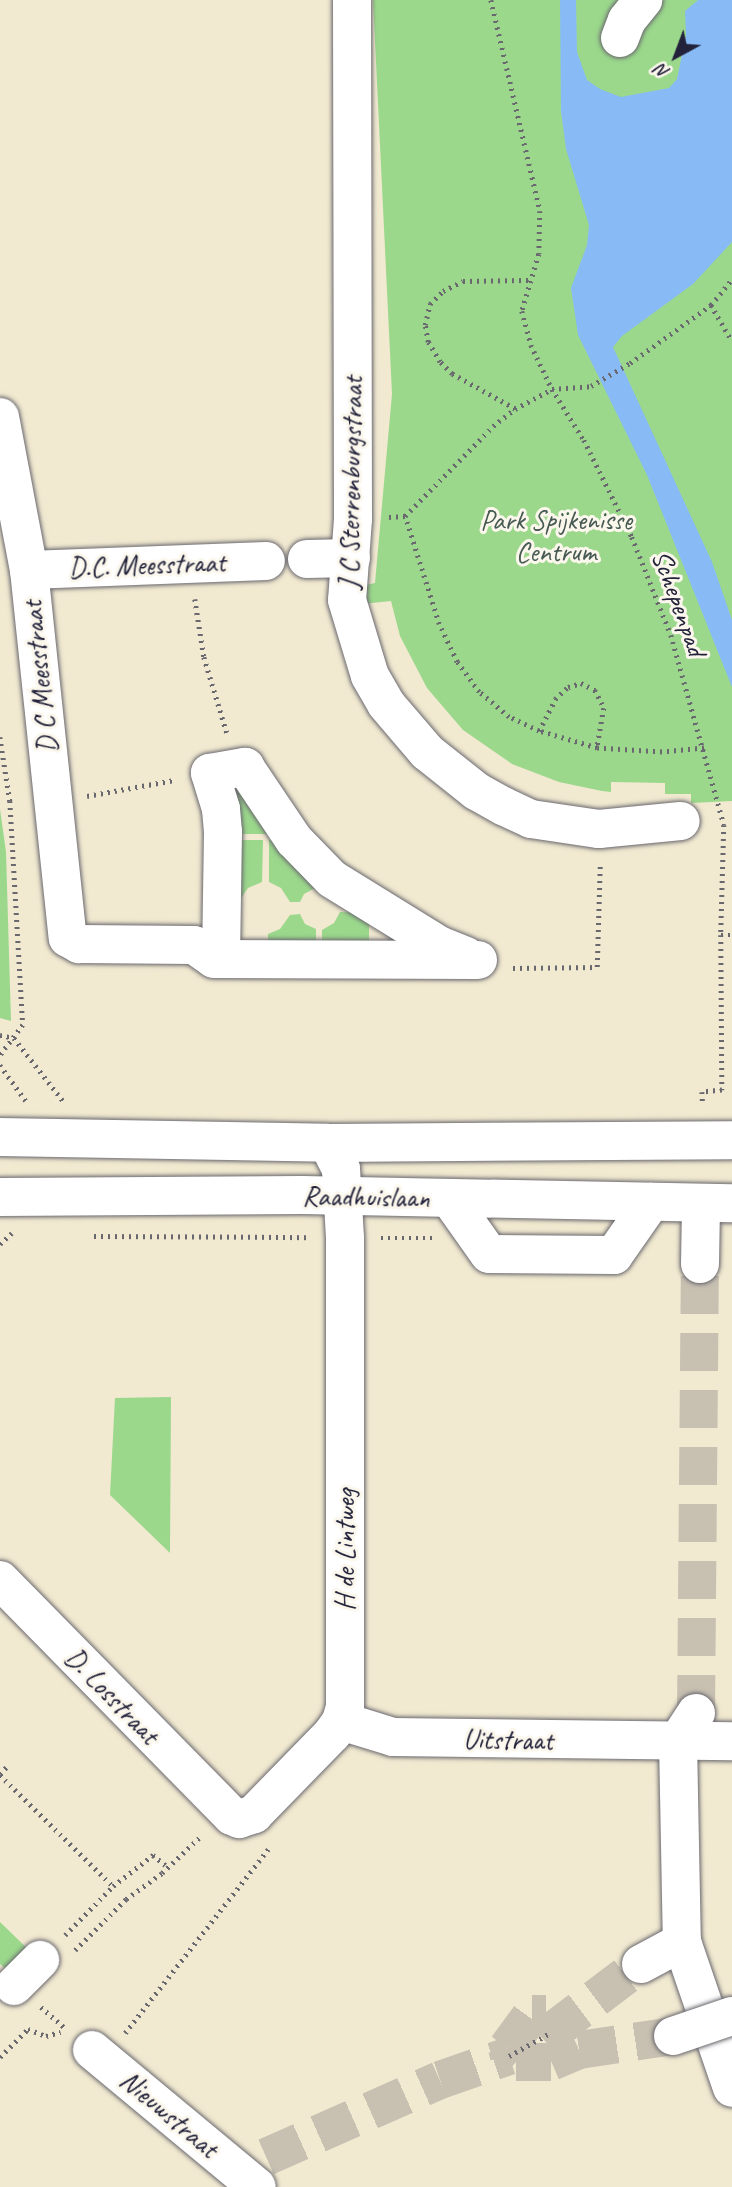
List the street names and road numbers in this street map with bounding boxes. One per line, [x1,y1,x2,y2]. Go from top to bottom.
street label: J C Sterrenburgstraat [332,376,370,590]
street label: D.C. Meesstraat [68,545,226,585]
street label: Schepenpad [644,545,714,661]
street label: D C Meesstraat [15,599,65,755]
street label: Raadhuislaan [302,1179,430,1215]
street label: H de Lintweg [328,1489,362,1611]
street label: D. Losstraat [58,1641,166,1751]
street label: Uitstraat [463,1722,553,1758]
street label: Nieuwstraat [113,2063,225,2165]

